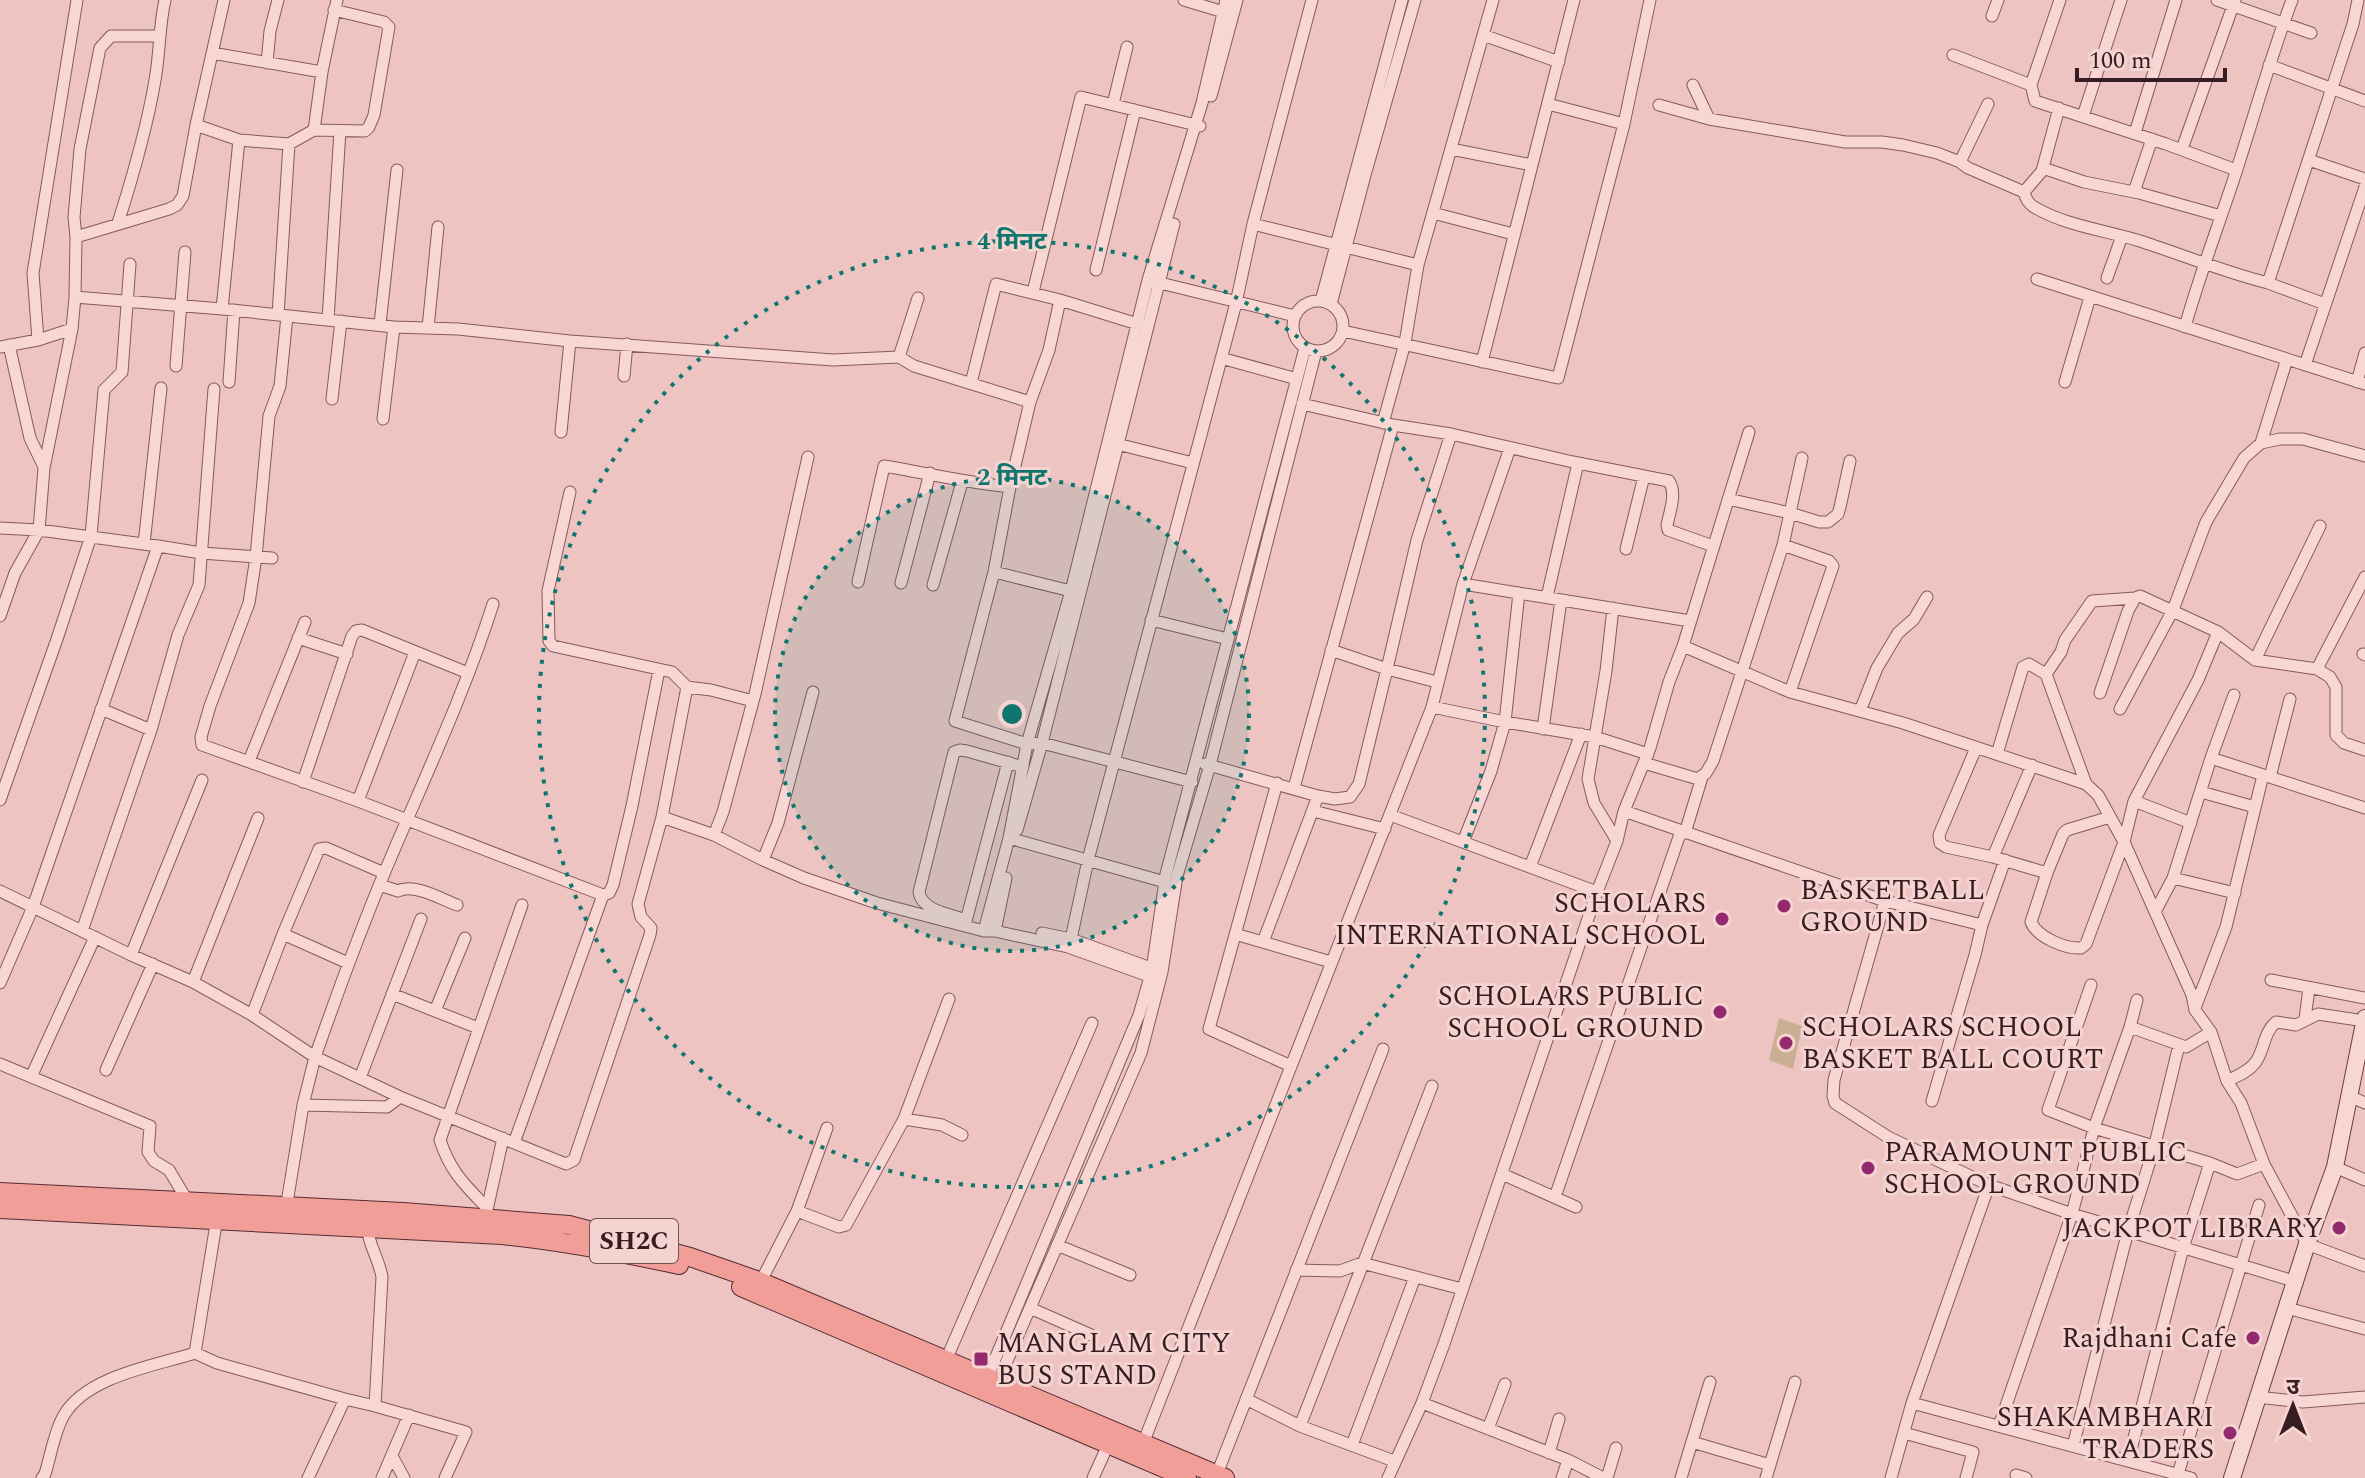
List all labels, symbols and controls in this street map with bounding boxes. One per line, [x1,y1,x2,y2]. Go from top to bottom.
scale bar [2077,32,2225,82]
text: 100 m [2089,43,2152,79]
text: 4 मिनट [977,224,1048,260]
text: 2 मिनट [977,460,1048,496]
centre of rings [998,700,1026,728]
place label: BASKETBALL GROUND [1800,869,1985,944]
place label: SCHOLARS INTERNATIONAL SCHOOL [1335,882,1706,957]
marker: BASKETBALL GROUND [1775,897,1793,915]
marker: SCHOLARS INTERNATIONAL SCHOOL [1713,910,1731,928]
place label: SCHOLARS PUBLIC SCHOOL GROUND [1438,975,1704,1050]
marker: SCHOLARS PUBLIC SCHOOL GROUND [1711,1003,1729,1021]
place label: SCHOLARS SCHOOL BASKET BALL COURT [1802,1006,2103,1081]
marker: SCHOLARS SCHOOL BASKET BALL COURT [1777,1034,1795,1052]
place label: PARAMOUNT PUBLIC SCHOOL GROUND [1884,1131,2187,1206]
marker: PARAMOUNT PUBLIC SCHOOL GROUND [1859,1159,1877,1177]
place label: JACKPOT LIBRARY [2062,1207,2323,1250]
road number: SH2C [590,1219,678,1263]
marker: JACKPOT LIBRARY [2330,1219,2348,1237]
place label: Rajdhani Cafe [2061,1317,2237,1360]
place label: MANGLAM CITY BUS STAND [997,1322,1231,1397]
marker: Rajdhani Cafe [2244,1329,2262,1347]
marker: MANGLAM CITY BUS STAND [972,1350,990,1368]
north arrow [2253,1366,2333,1446]
text: उ [2287,1371,2301,1404]
place label: SHAKAMBHARI TRADERS [1997,1396,2214,1471]
marker: SHAKAMBHARI TRADERS [2221,1424,2239,1442]

